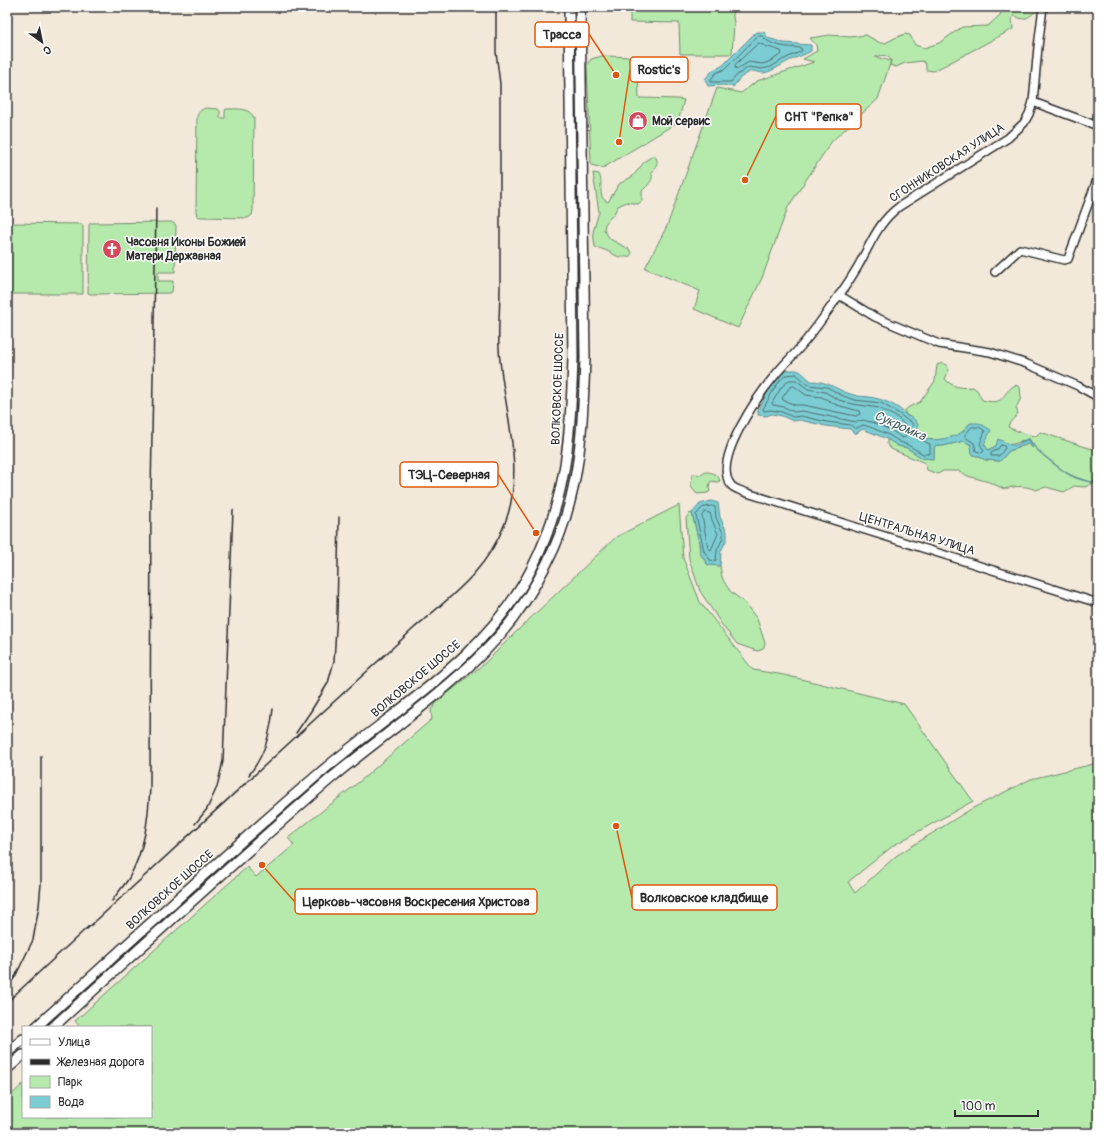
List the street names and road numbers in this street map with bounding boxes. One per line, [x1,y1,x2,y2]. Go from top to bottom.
street label: СГОННИКОВСКАЯ УЛИЦА [887,120,1007,206]
street label: ВОЛКОВСКОЕ ШОССЕ [549,333,567,445]
street label: ЦЕНТРАЛЬНАЯ УЛИЦА [857,509,977,559]
street label: ВОЛКОВСКОЕ ШОССЕ [368,637,464,721]
street label: ВОЛКОВСКОЕ ШОССЕ [123,847,217,933]

